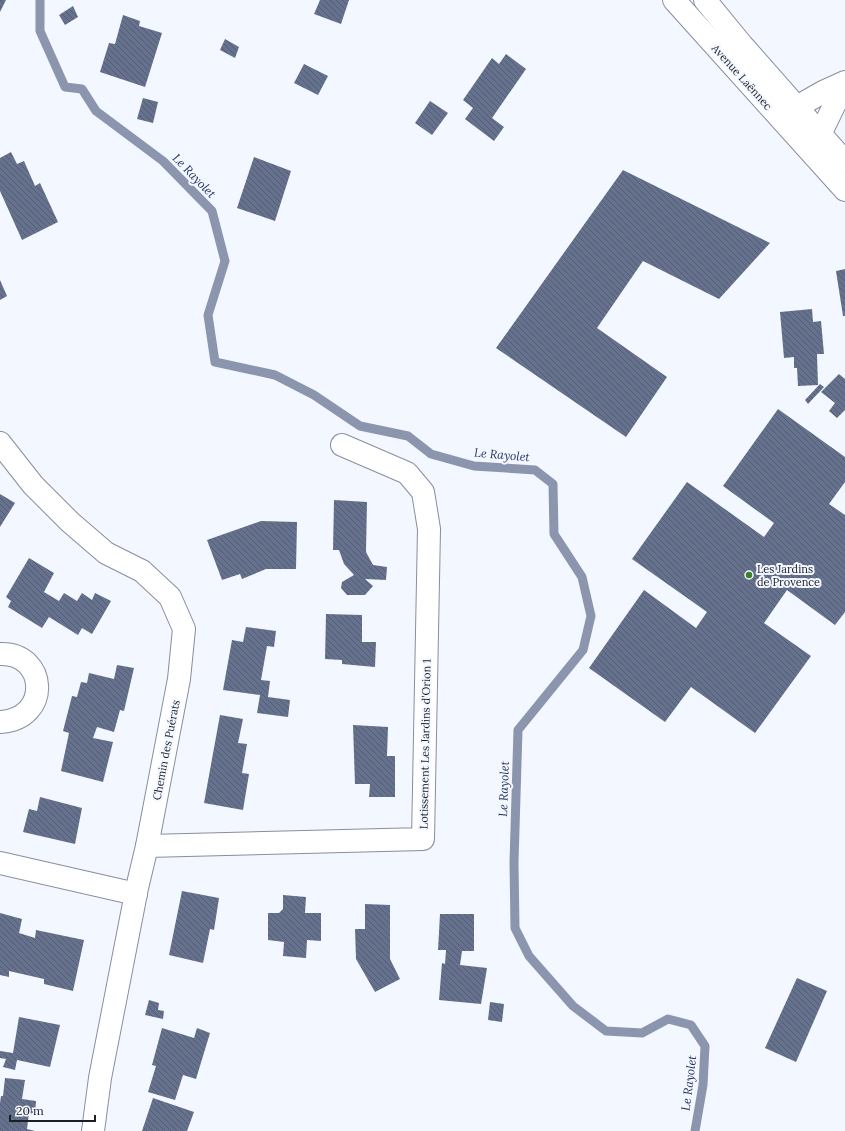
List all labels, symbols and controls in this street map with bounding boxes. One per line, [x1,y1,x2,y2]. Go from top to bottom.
street label: Avenue Laënnec [708,41,775,113]
water label: Le Rayolet [170,150,220,201]
water label: Le Rayolet [474,445,531,464]
place label: Les Jardins de Provence [757,562,820,589]
marker: Les Jardins de Provence [744,570,754,580]
street label: Lotissement Les Jardins d'Orion 1 [417,659,433,829]
street label: Chemin des Puérats [149,699,183,801]
water label: Le Rayolet [495,760,512,817]
water label: Le Rayolet [678,1054,699,1112]
scale bar [10,1097,95,1123]
text: 20 m [16,1103,44,1118]

